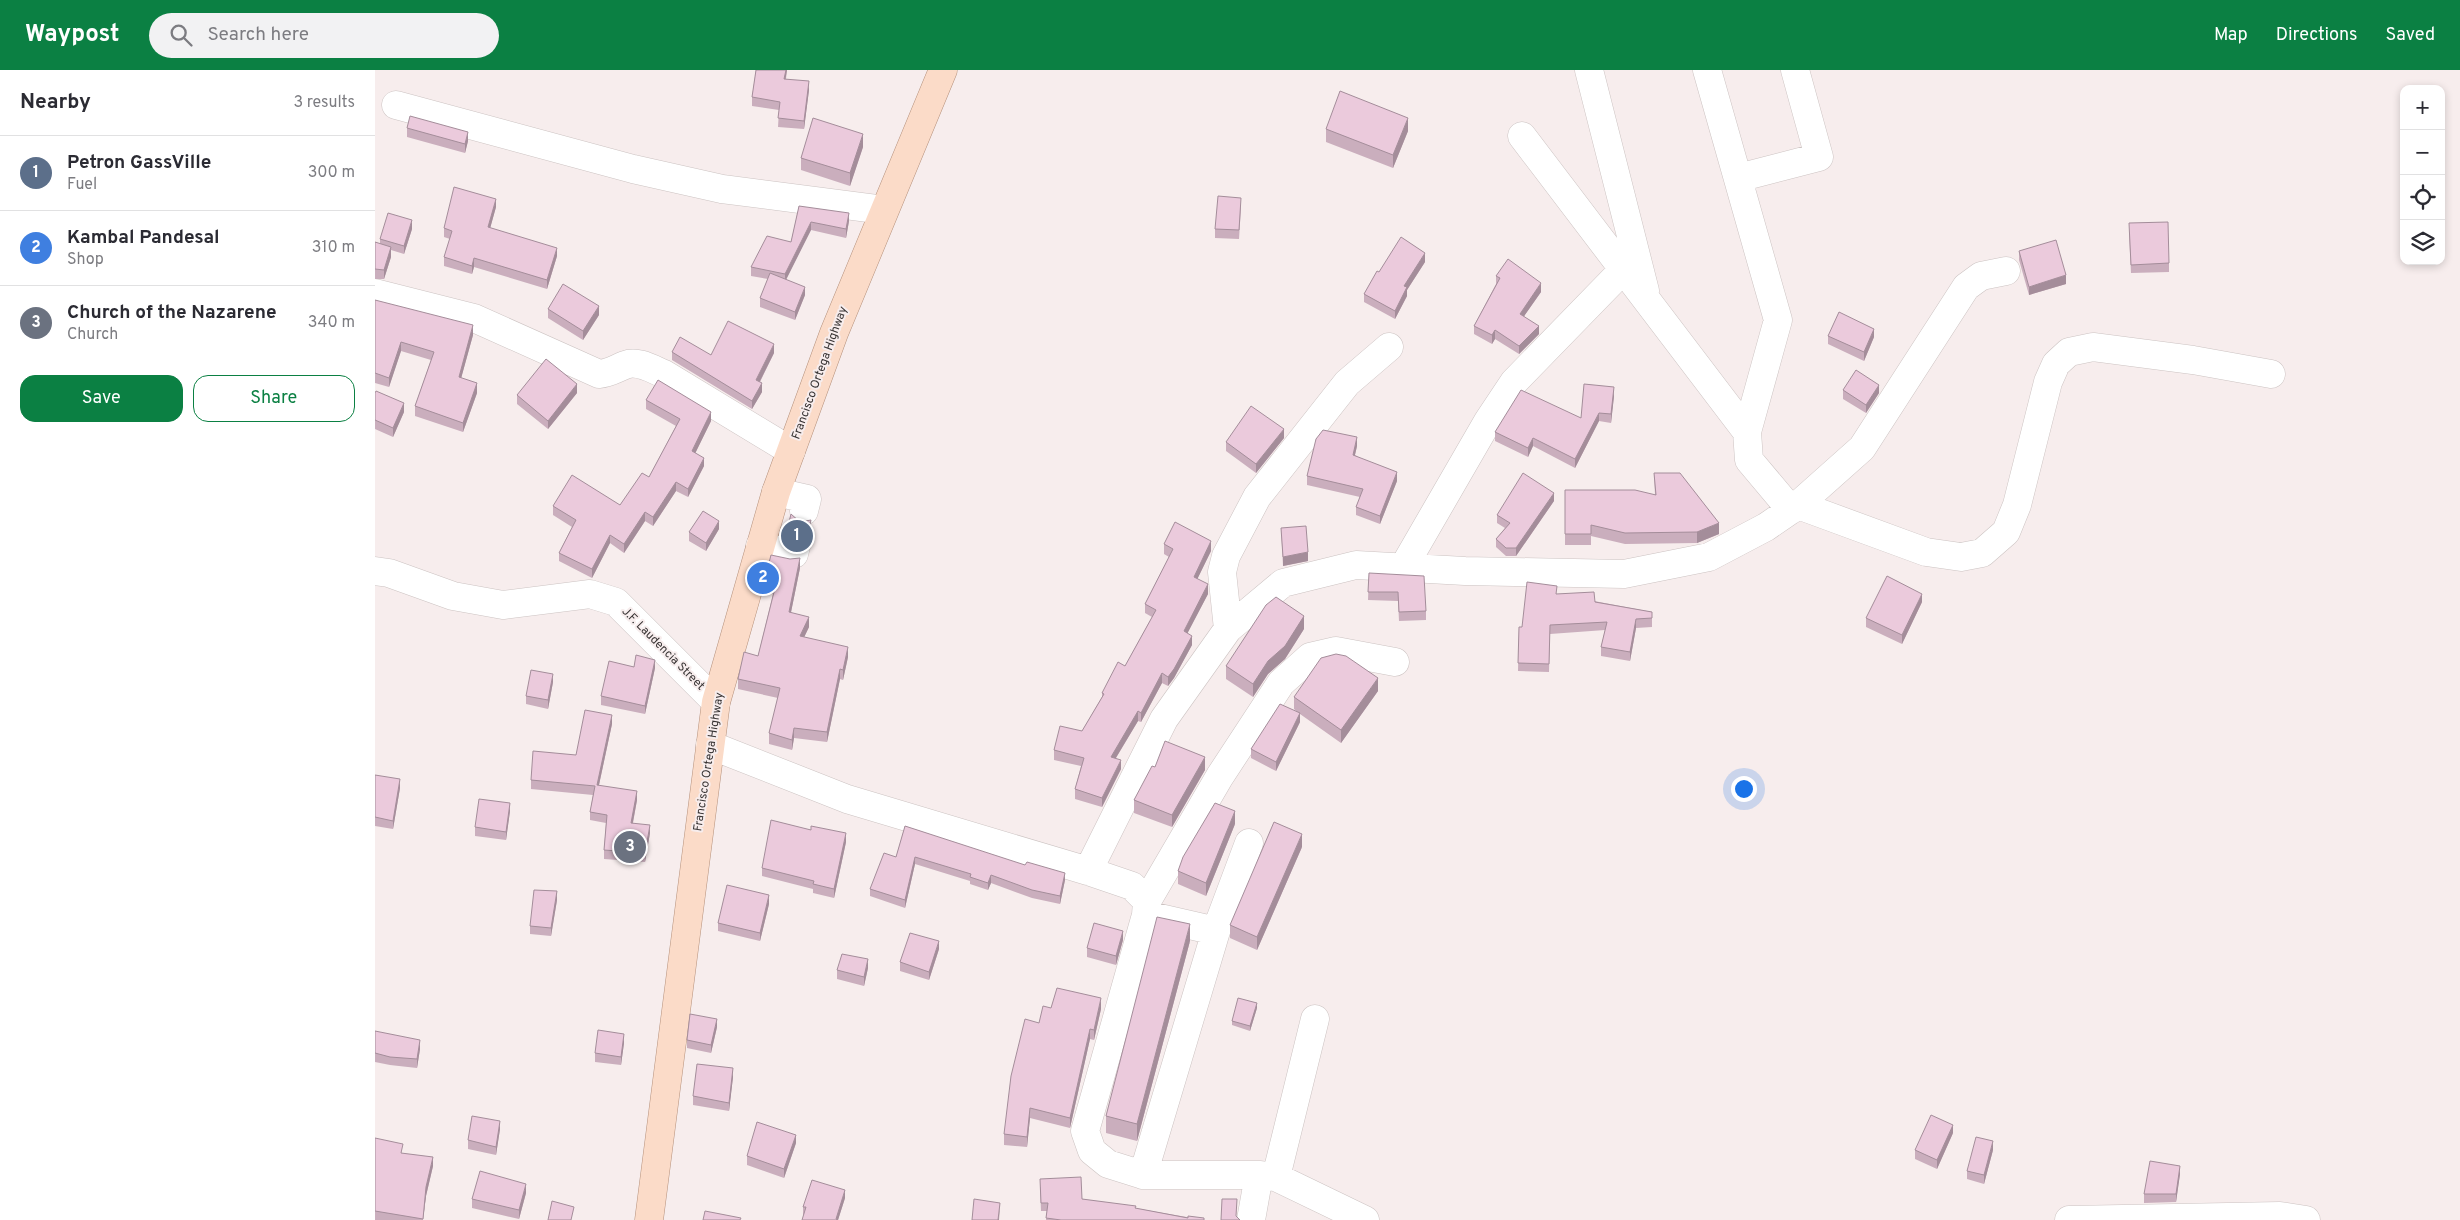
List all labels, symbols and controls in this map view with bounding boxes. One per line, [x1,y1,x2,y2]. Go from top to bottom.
search box [149,13,499,58]
text: Waypost [25,20,119,50]
icon: search [167,21,195,49]
text: Search here [207,23,309,47]
text: Map [2214,24,2248,47]
text: Directions [2276,24,2358,47]
text: Saved [2386,24,2435,47]
map controls [2400,85,2445,265]
button: + [2400,85,2445,130]
text: Nearby [20,89,91,116]
text: 3 results [293,93,355,113]
button: − [2400,130,2445,175]
text: Petron GassVille [67,151,211,175]
text: 1 [33,163,39,183]
text: 300 m [308,163,355,183]
text: Fuel [67,175,97,195]
button: locate [2400,175,2445,220]
button: layers [2400,220,2445,265]
text: Kambal Pandesal [67,226,220,250]
text: 2 [31,238,41,258]
text: 310 m [312,238,355,258]
text: Shop [67,250,104,270]
text: Church of the Nazarene [67,301,277,325]
street label: Francisco Ortega Highway [788,304,852,442]
text: 3 [31,313,41,333]
text: 340 m [308,313,355,333]
text: Church [67,325,118,345]
button: Save [20,375,183,422]
button: Share [193,375,355,422]
pin: 1 [781,517,813,555]
pin: 2 [747,559,779,597]
street label: J.F. Laudencia Street [618,604,708,694]
street label: Francisco Ortega Highway [690,691,728,833]
your location [1731,776,1757,802]
pin: 3 [614,828,646,866]

